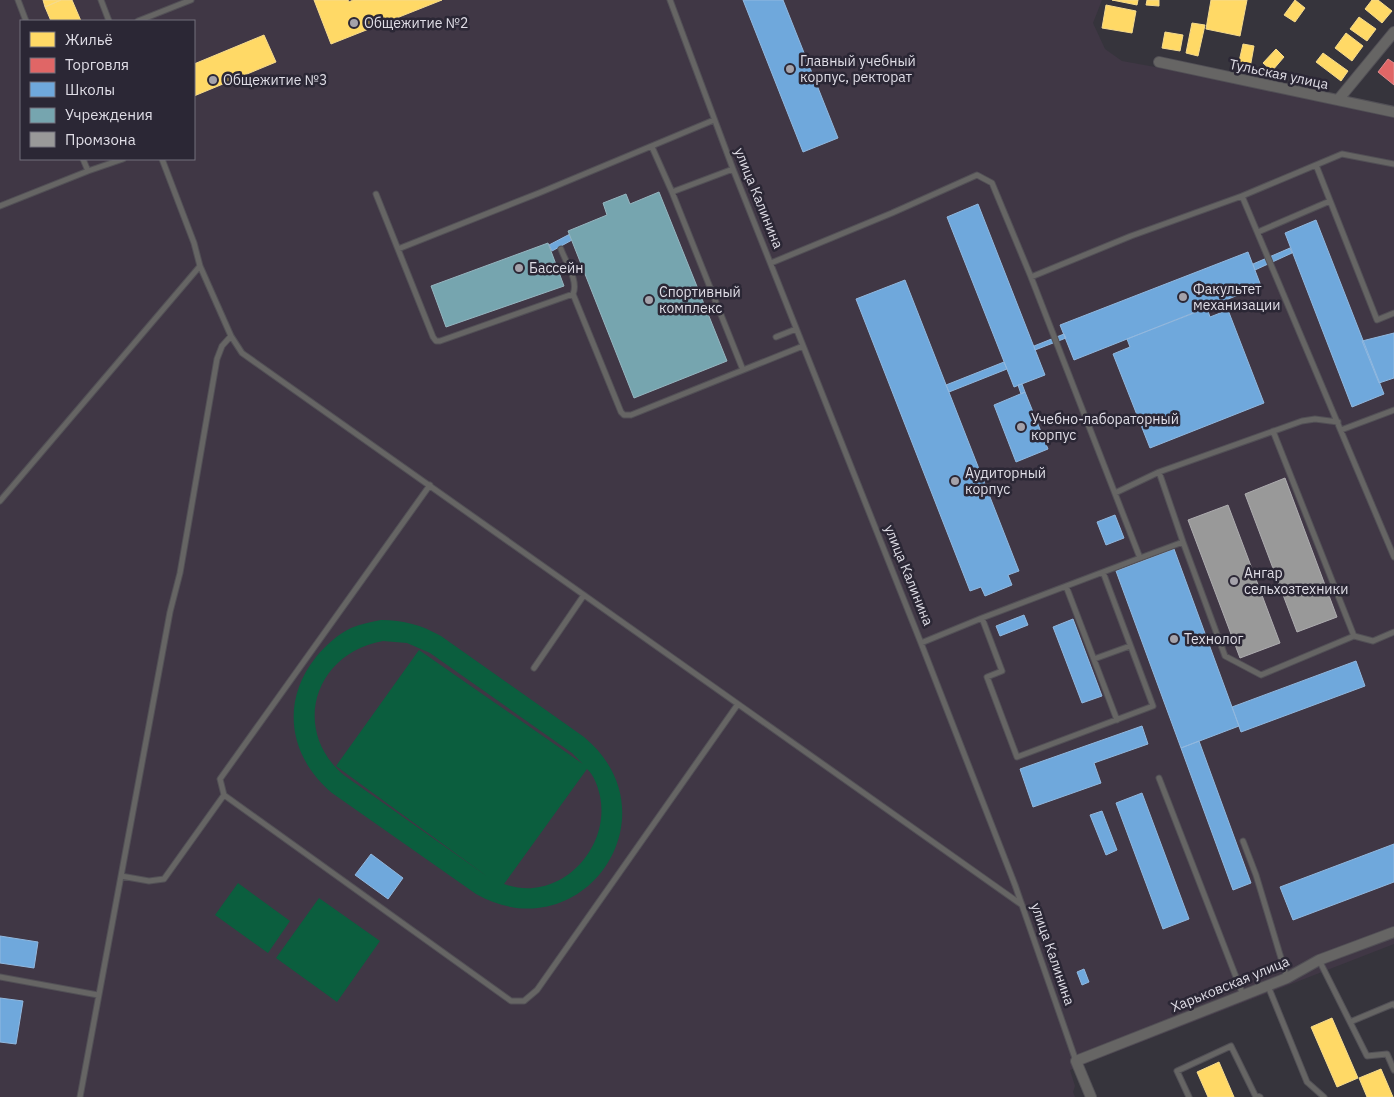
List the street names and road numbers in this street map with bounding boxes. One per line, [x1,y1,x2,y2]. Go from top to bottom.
street label: Тульская улица [1228,55,1331,93]
street label: улица Калинина [731,145,788,252]
street label: улица Калинина [881,522,938,629]
street label: улица Калинина [1027,900,1079,1008]
street label: Харьковская улица [1168,952,1292,1016]

